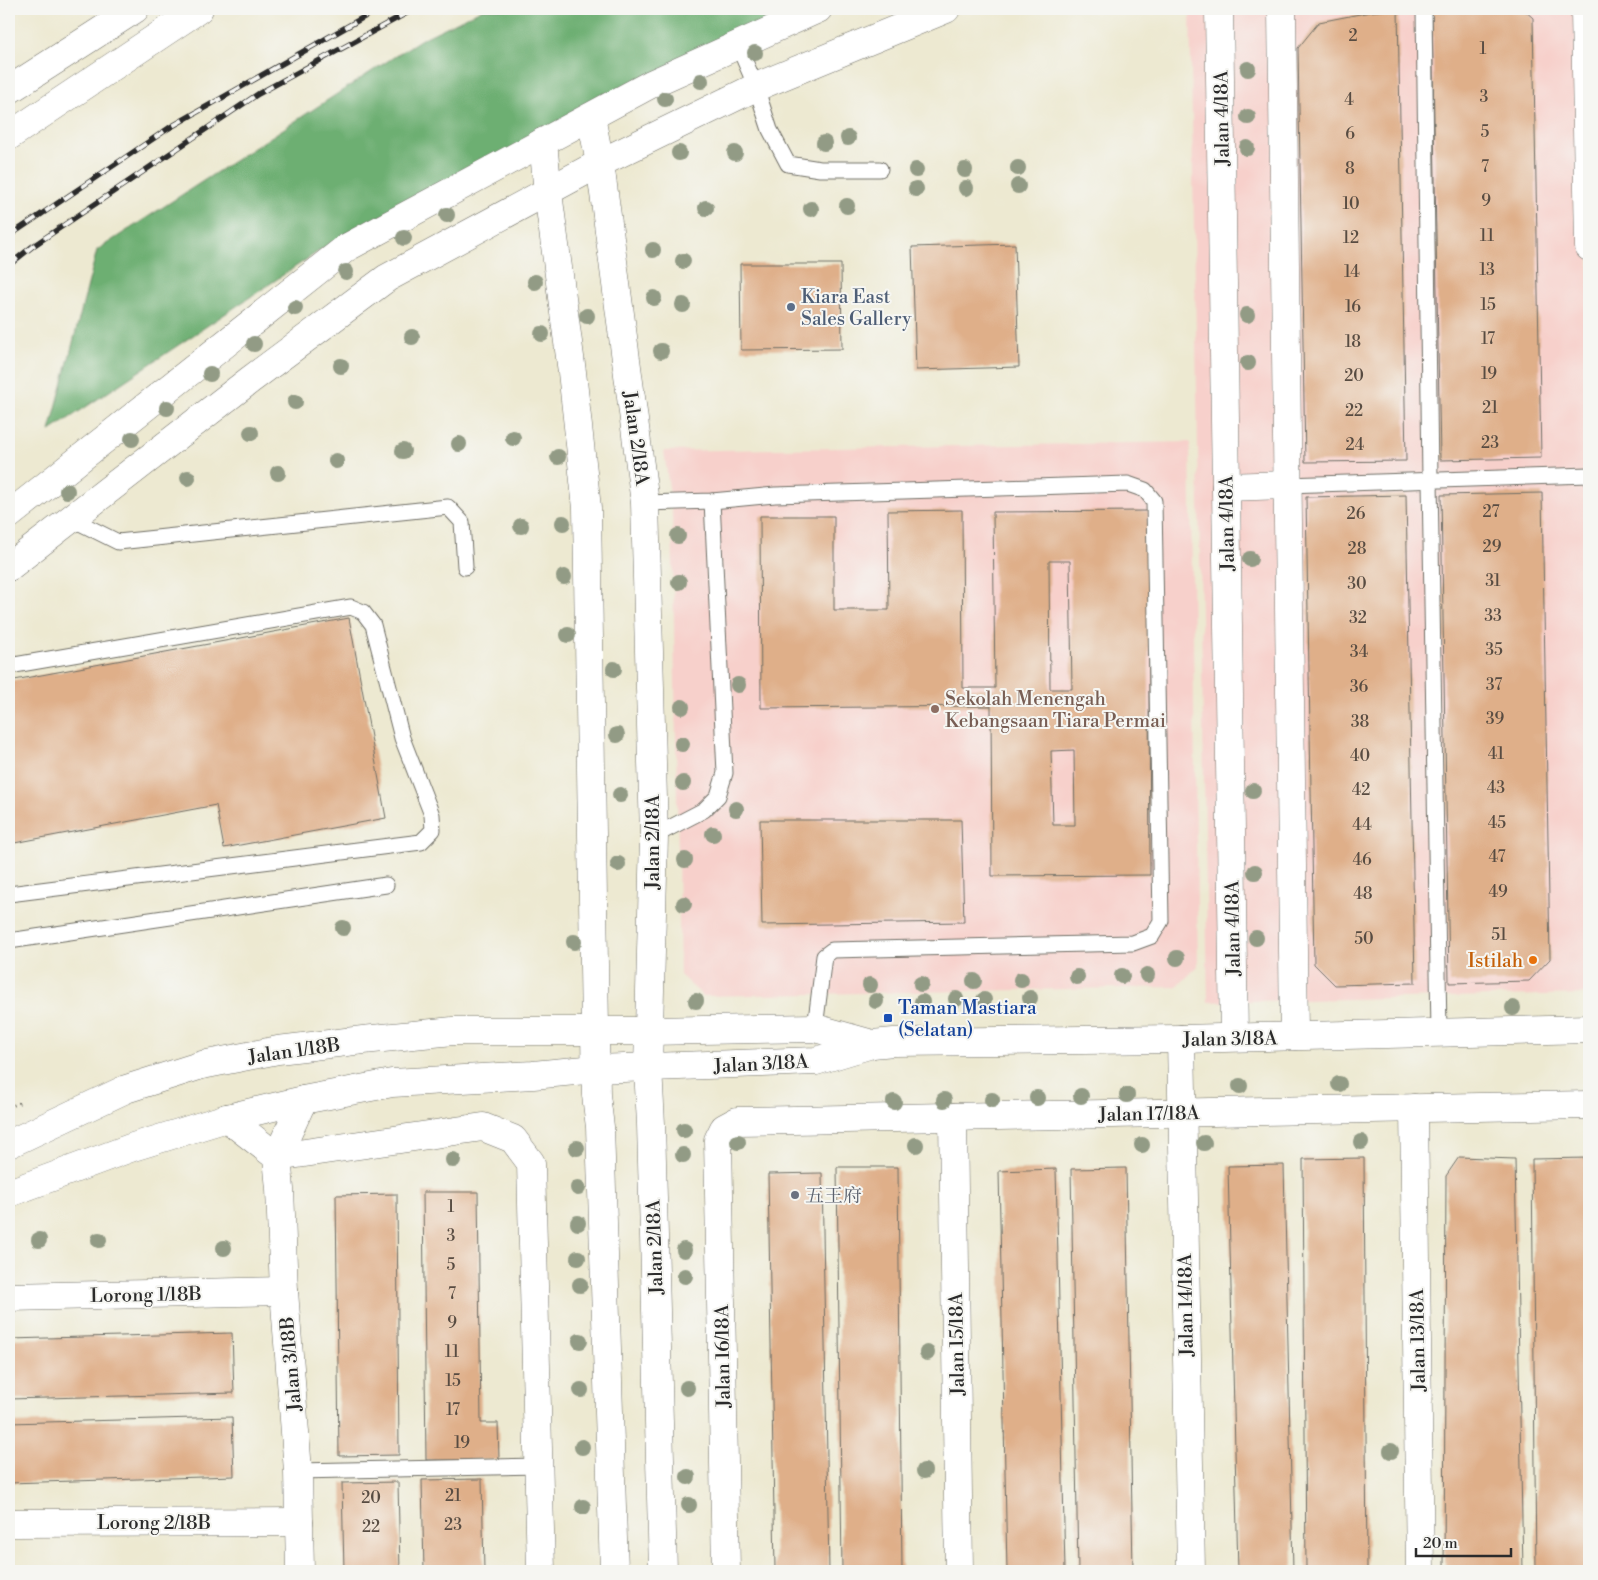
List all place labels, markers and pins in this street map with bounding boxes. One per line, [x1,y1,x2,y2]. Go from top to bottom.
place label: Kiara East Sales Gallery [801,285,912,331]
marker: Kiara East Sales Gallery [785,301,797,313]
place label: Sekolah Menengah Kebangsaan Tiara Permai [945,687,1166,733]
marker: Sekolah Menengah Kebangsaan Tiara Permai [929,703,941,715]
place label: Istilah [1468,949,1523,973]
marker: Istilah [1527,954,1539,966]
place label: Taman Mastiara (Selatan) [898,996,1037,1042]
marker: Taman Mastiara (Selatan) [882,1012,894,1024]
place label: 五王府 [805,1184,862,1208]
marker: 五王府 [789,1189,801,1201]

